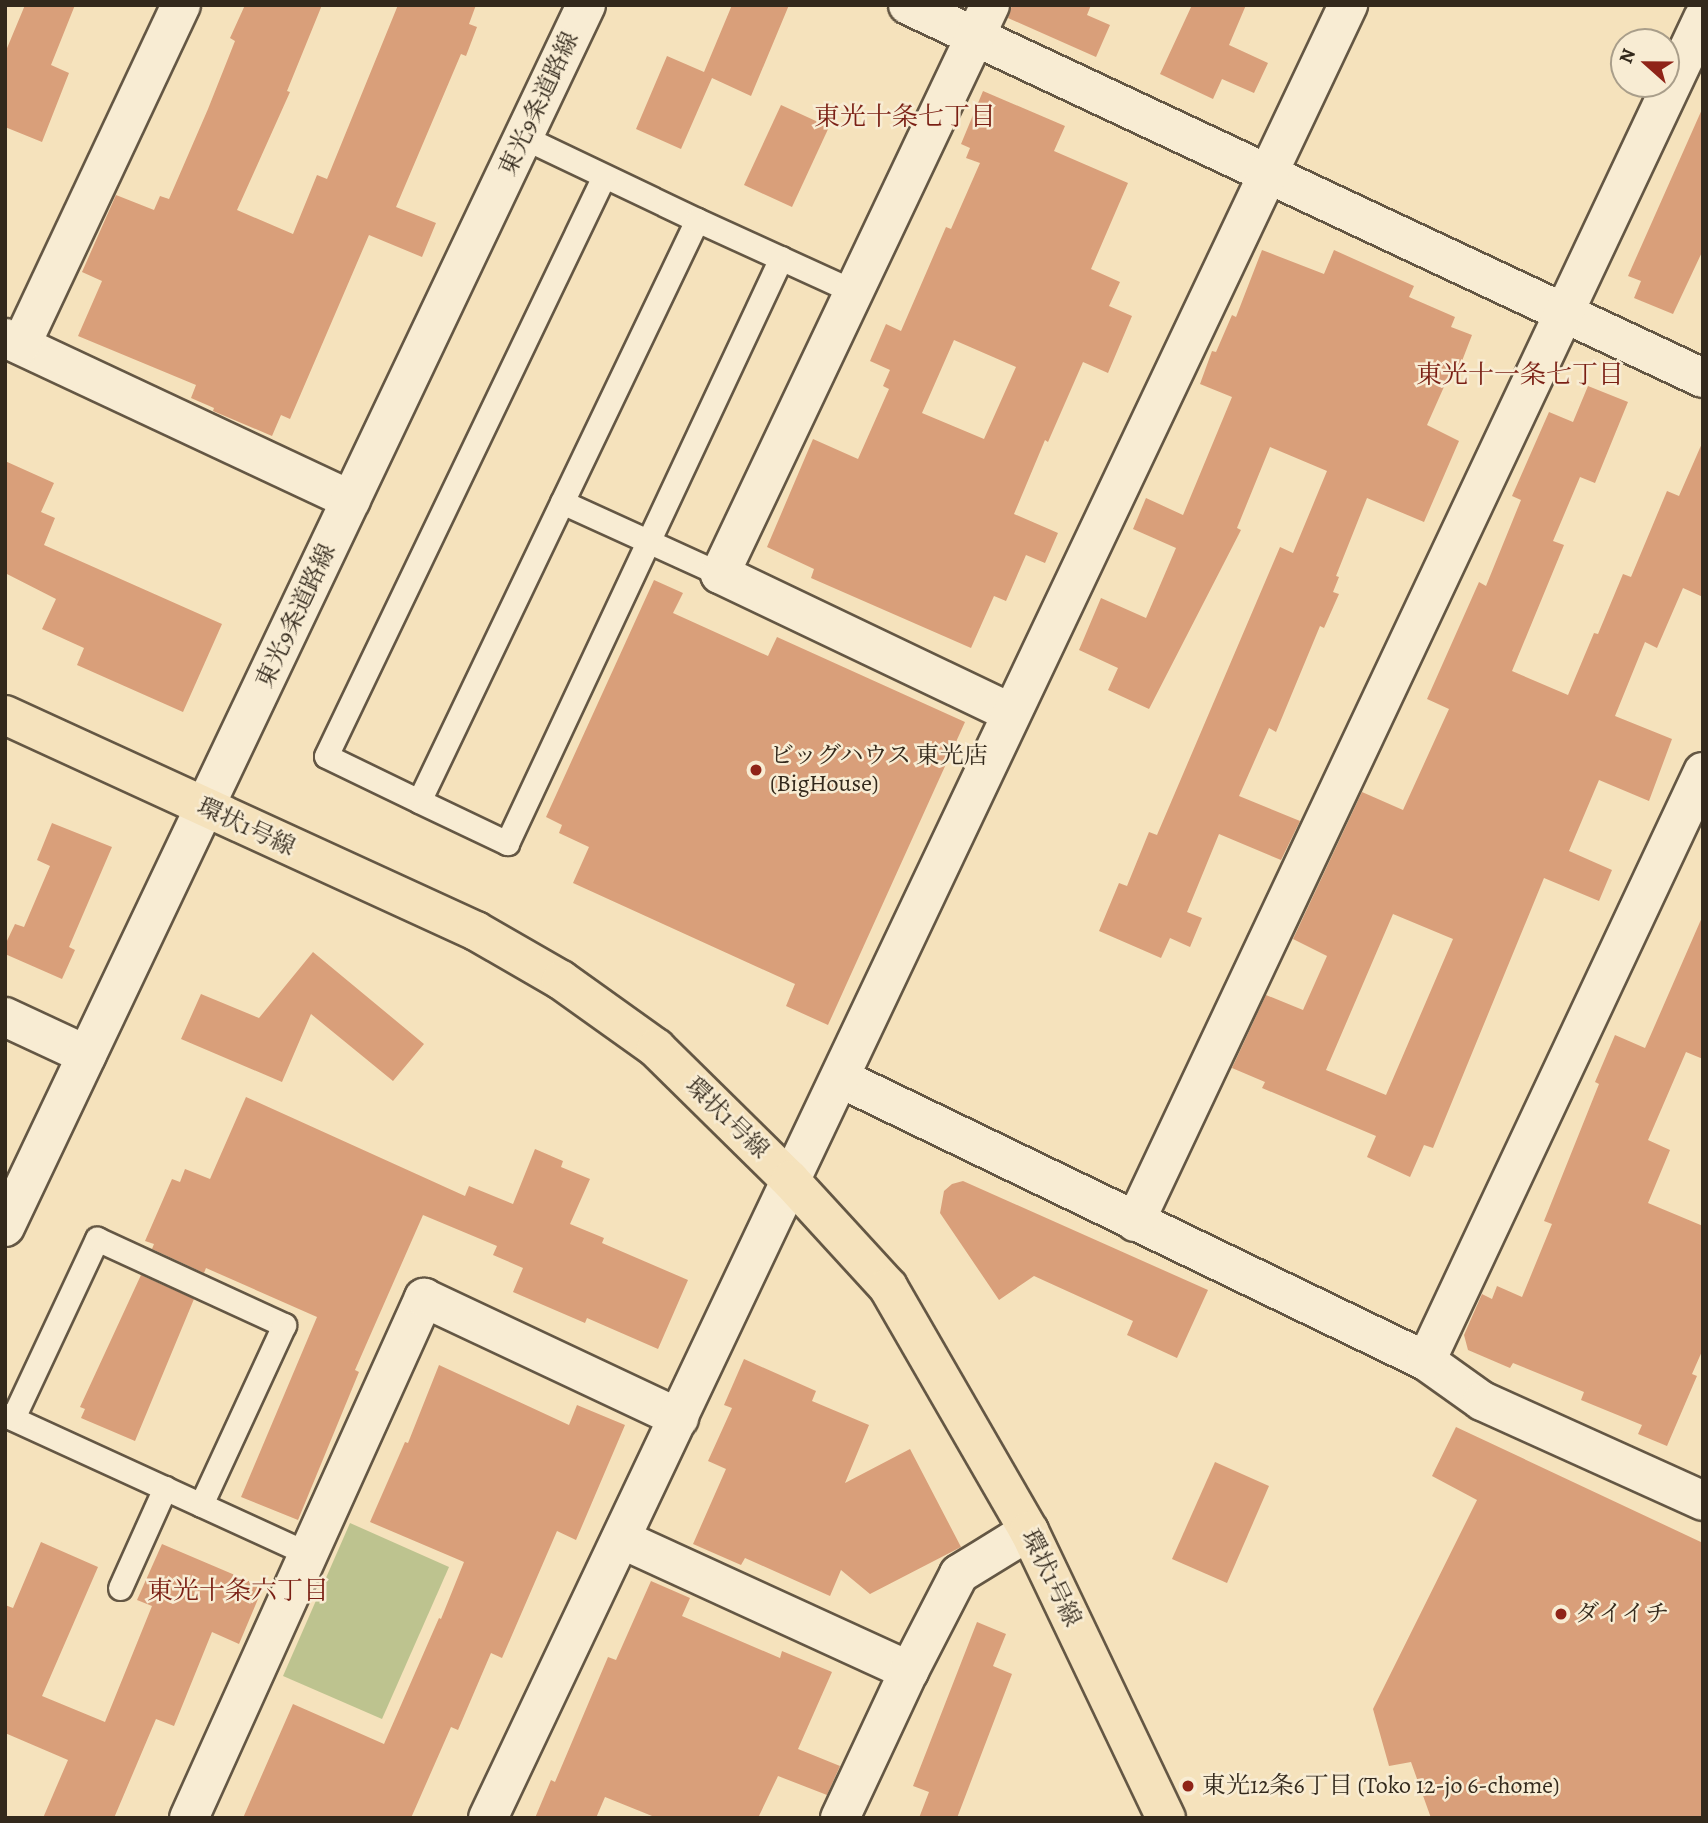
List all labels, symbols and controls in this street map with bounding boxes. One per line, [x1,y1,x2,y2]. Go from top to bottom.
street label: 東光9条道路線 [493,28,585,180]
north arrow [1610,28,1680,98]
text: N [1613,45,1642,67]
district label: 東光十条七丁目 [814,101,996,133]
district label: 東光十一条七丁目 [1416,359,1624,391]
street label: 東光9条道路線 [250,540,342,692]
place label: ビッグハウス 東光店 (BigHouse) [770,742,991,798]
marker: ビッグハウス 東光店 (BigHouse) [748,762,764,778]
street label: 環状1号線 [193,792,299,862]
street label: 環状1号線 [680,1071,774,1165]
street label: 環状1号線 [1015,1525,1087,1631]
district label: 東光十条六丁目 [147,1575,329,1607]
place label: ダイイチ [1575,1600,1671,1628]
marker: ダイイチ [1553,1606,1569,1622]
place label: 東光12条6丁目 (Toko 12-jo 6-chome) [1202,1772,1560,1800]
marker: 東光12条6丁目 (Toko 12-jo 6-chome) [1180,1778,1196,1794]

